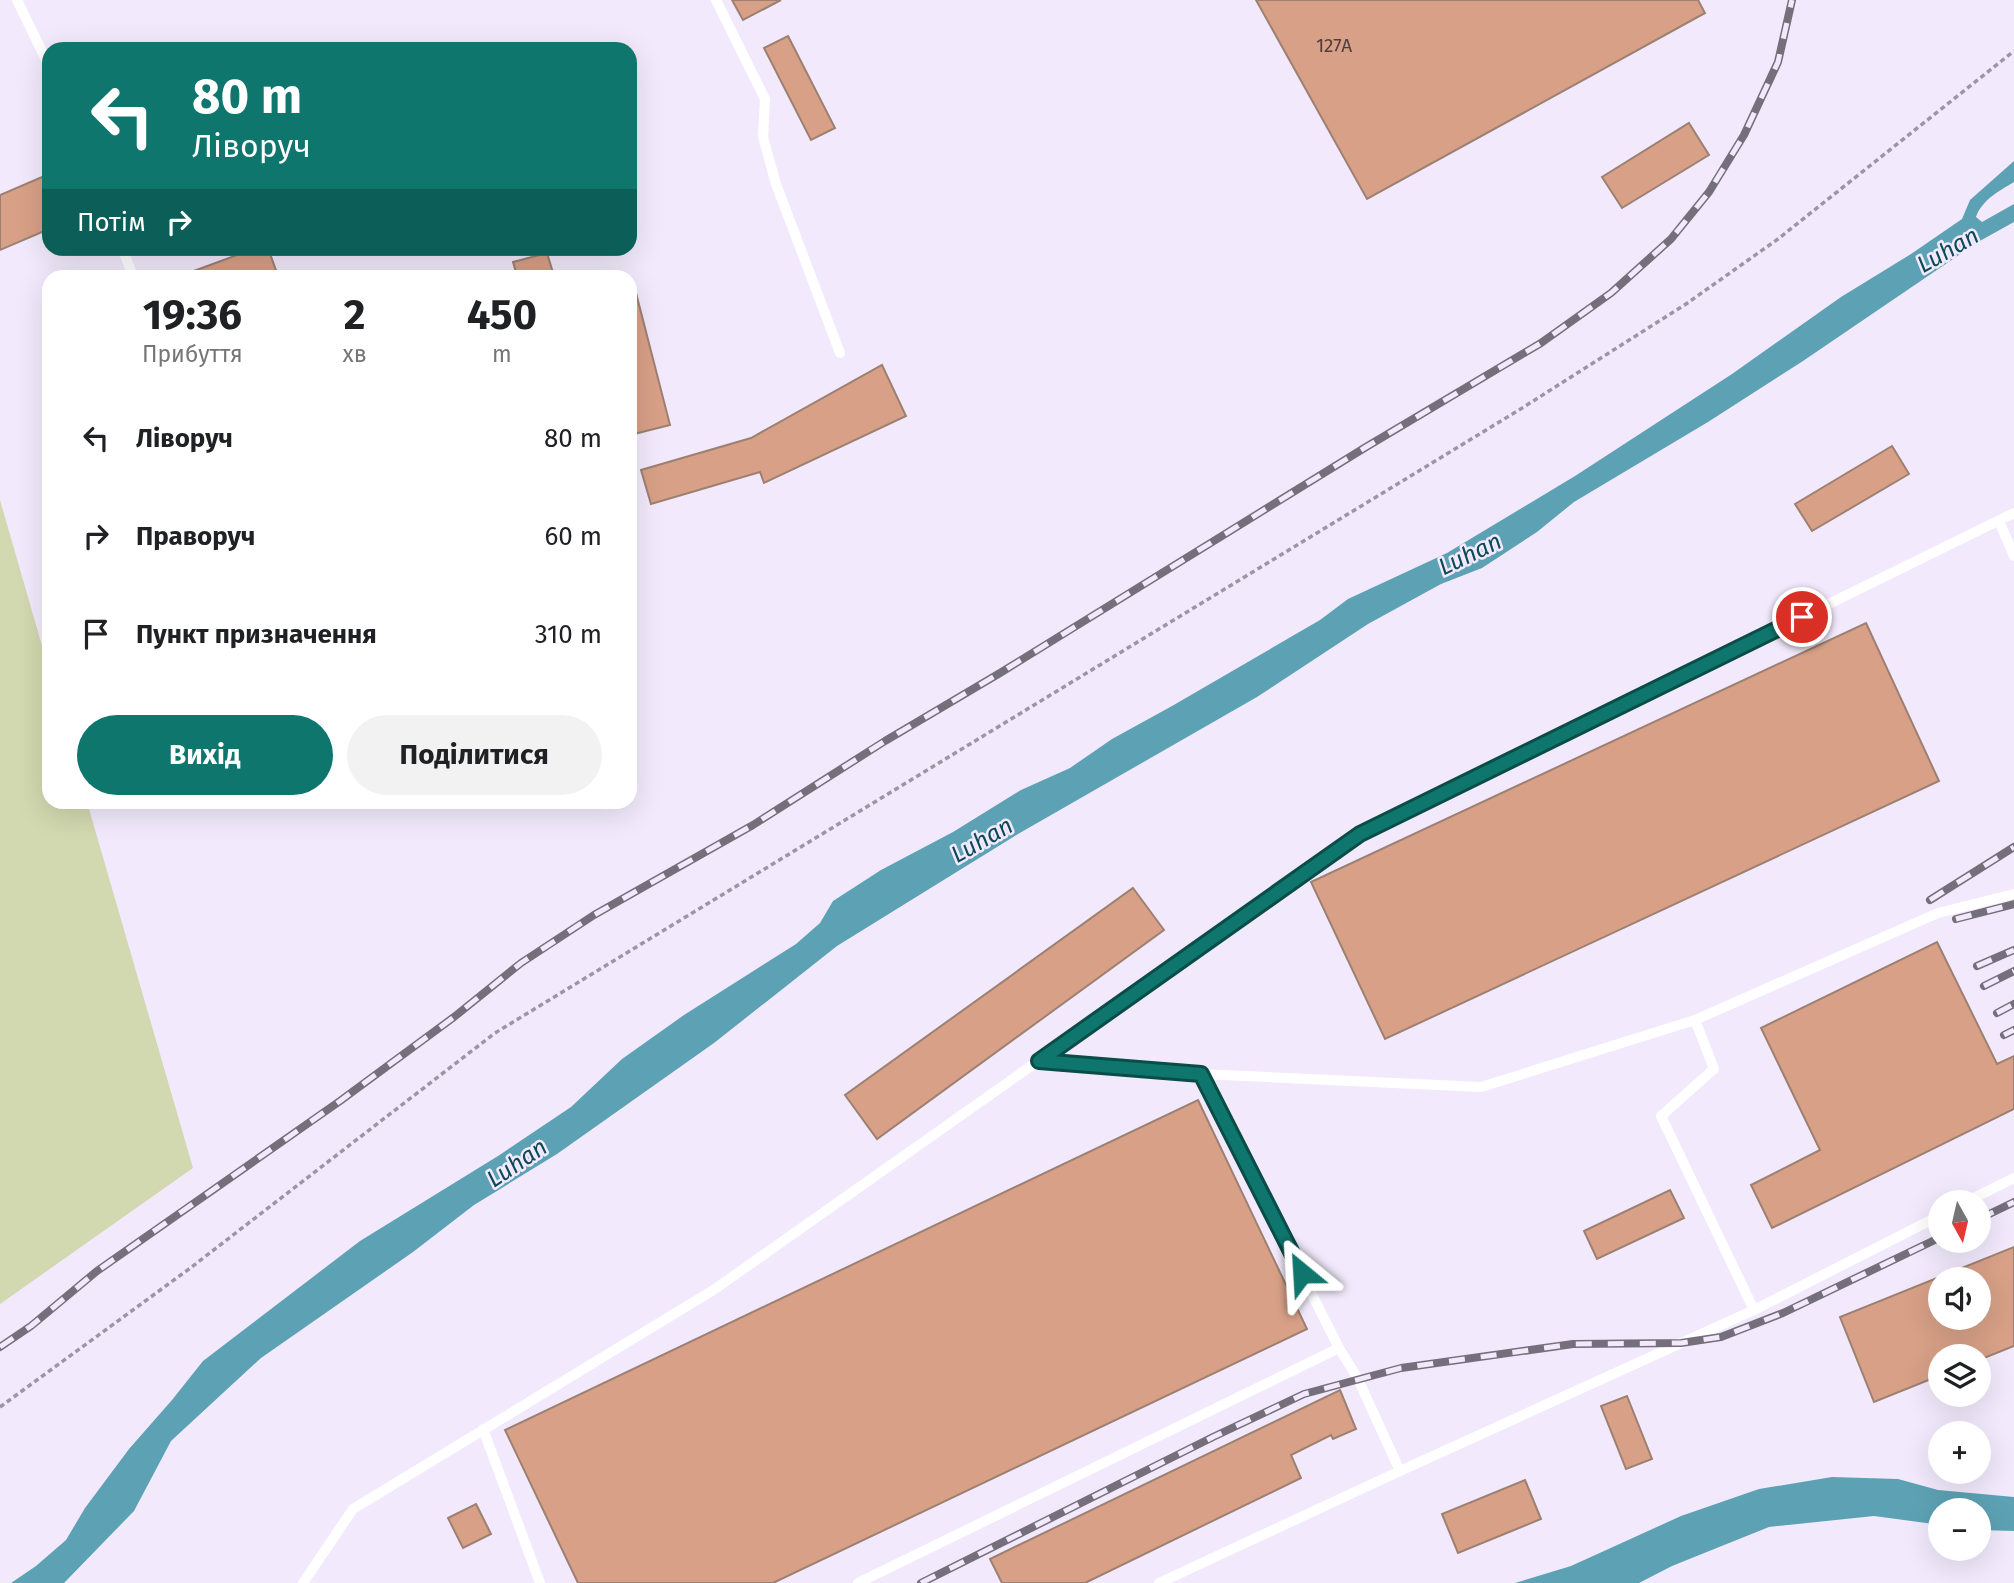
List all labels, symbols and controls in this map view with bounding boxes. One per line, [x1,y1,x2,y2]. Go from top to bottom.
house number: 127А [1316,34,1352,57]
text: 80 m [192,67,302,126]
icon: left [77,70,168,161]
text: Ліворуч [192,127,311,165]
icon: right [160,203,198,241]
text: Потім [77,207,146,238]
water label: Luhan [1912,221,1984,279]
text: 19:36 [143,290,242,340]
text: 2 [344,290,365,340]
text: 450 [467,290,537,340]
text: Прибуття [142,340,243,368]
text: хв [343,340,367,368]
text: m [492,340,512,368]
icon: left [77,419,115,457]
text: Ліворуч [136,423,233,454]
text: 80 m [544,423,602,454]
icon: right [77,517,115,555]
text: Праворуч [136,521,255,552]
text: 60 m [544,521,602,552]
water label: Luhan [1434,527,1506,581]
pin [1772,587,1832,647]
icon: arrive [1783,598,1821,636]
icon: arrive [77,615,115,653]
text: Пункт призначення [136,619,377,650]
text: 310 m [535,619,602,650]
button: Вихід [77,715,333,795]
button: Поділитися [347,715,602,795]
water label: Luhan [946,811,1018,869]
water label: Luhan [481,1133,553,1193]
north arrow [1928,1190,1992,1253]
map controls [1928,1190,1991,1561]
position arrow [1265,1236,1339,1310]
button: sound [1928,1267,1991,1330]
button: layers [1928,1344,1991,1407]
button: + [1928,1421,1991,1484]
button: − [1928,1498,1991,1561]

